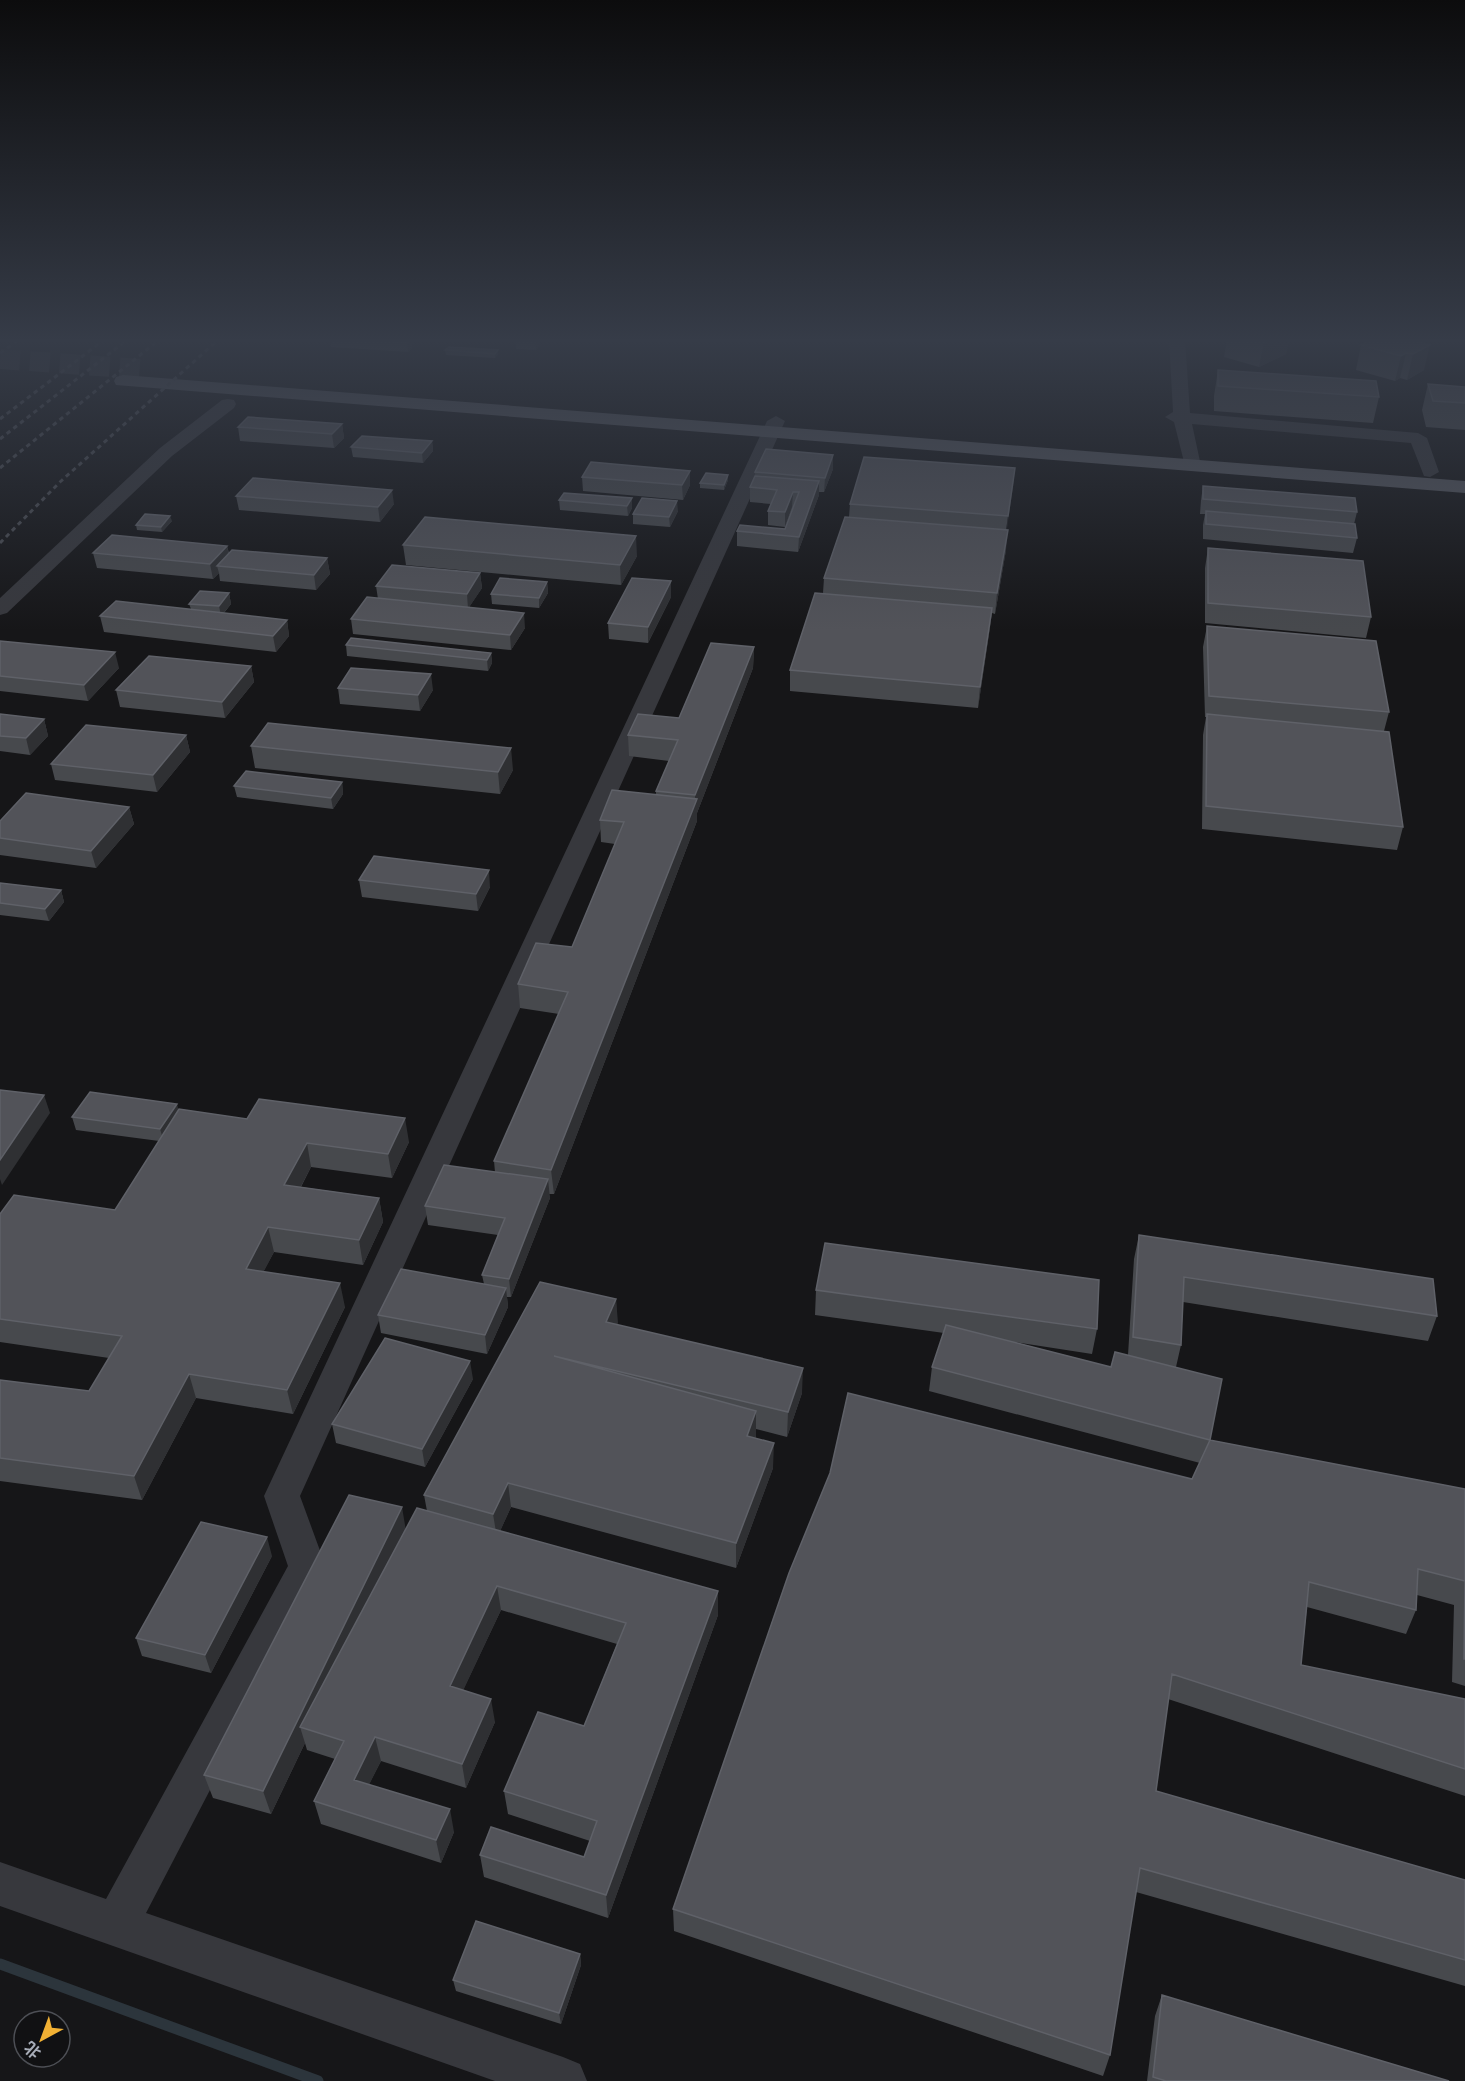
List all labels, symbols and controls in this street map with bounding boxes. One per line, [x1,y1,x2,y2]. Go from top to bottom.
north arrow [12,2009,72,2069]
text: 北 [20,2038,45,2062]

